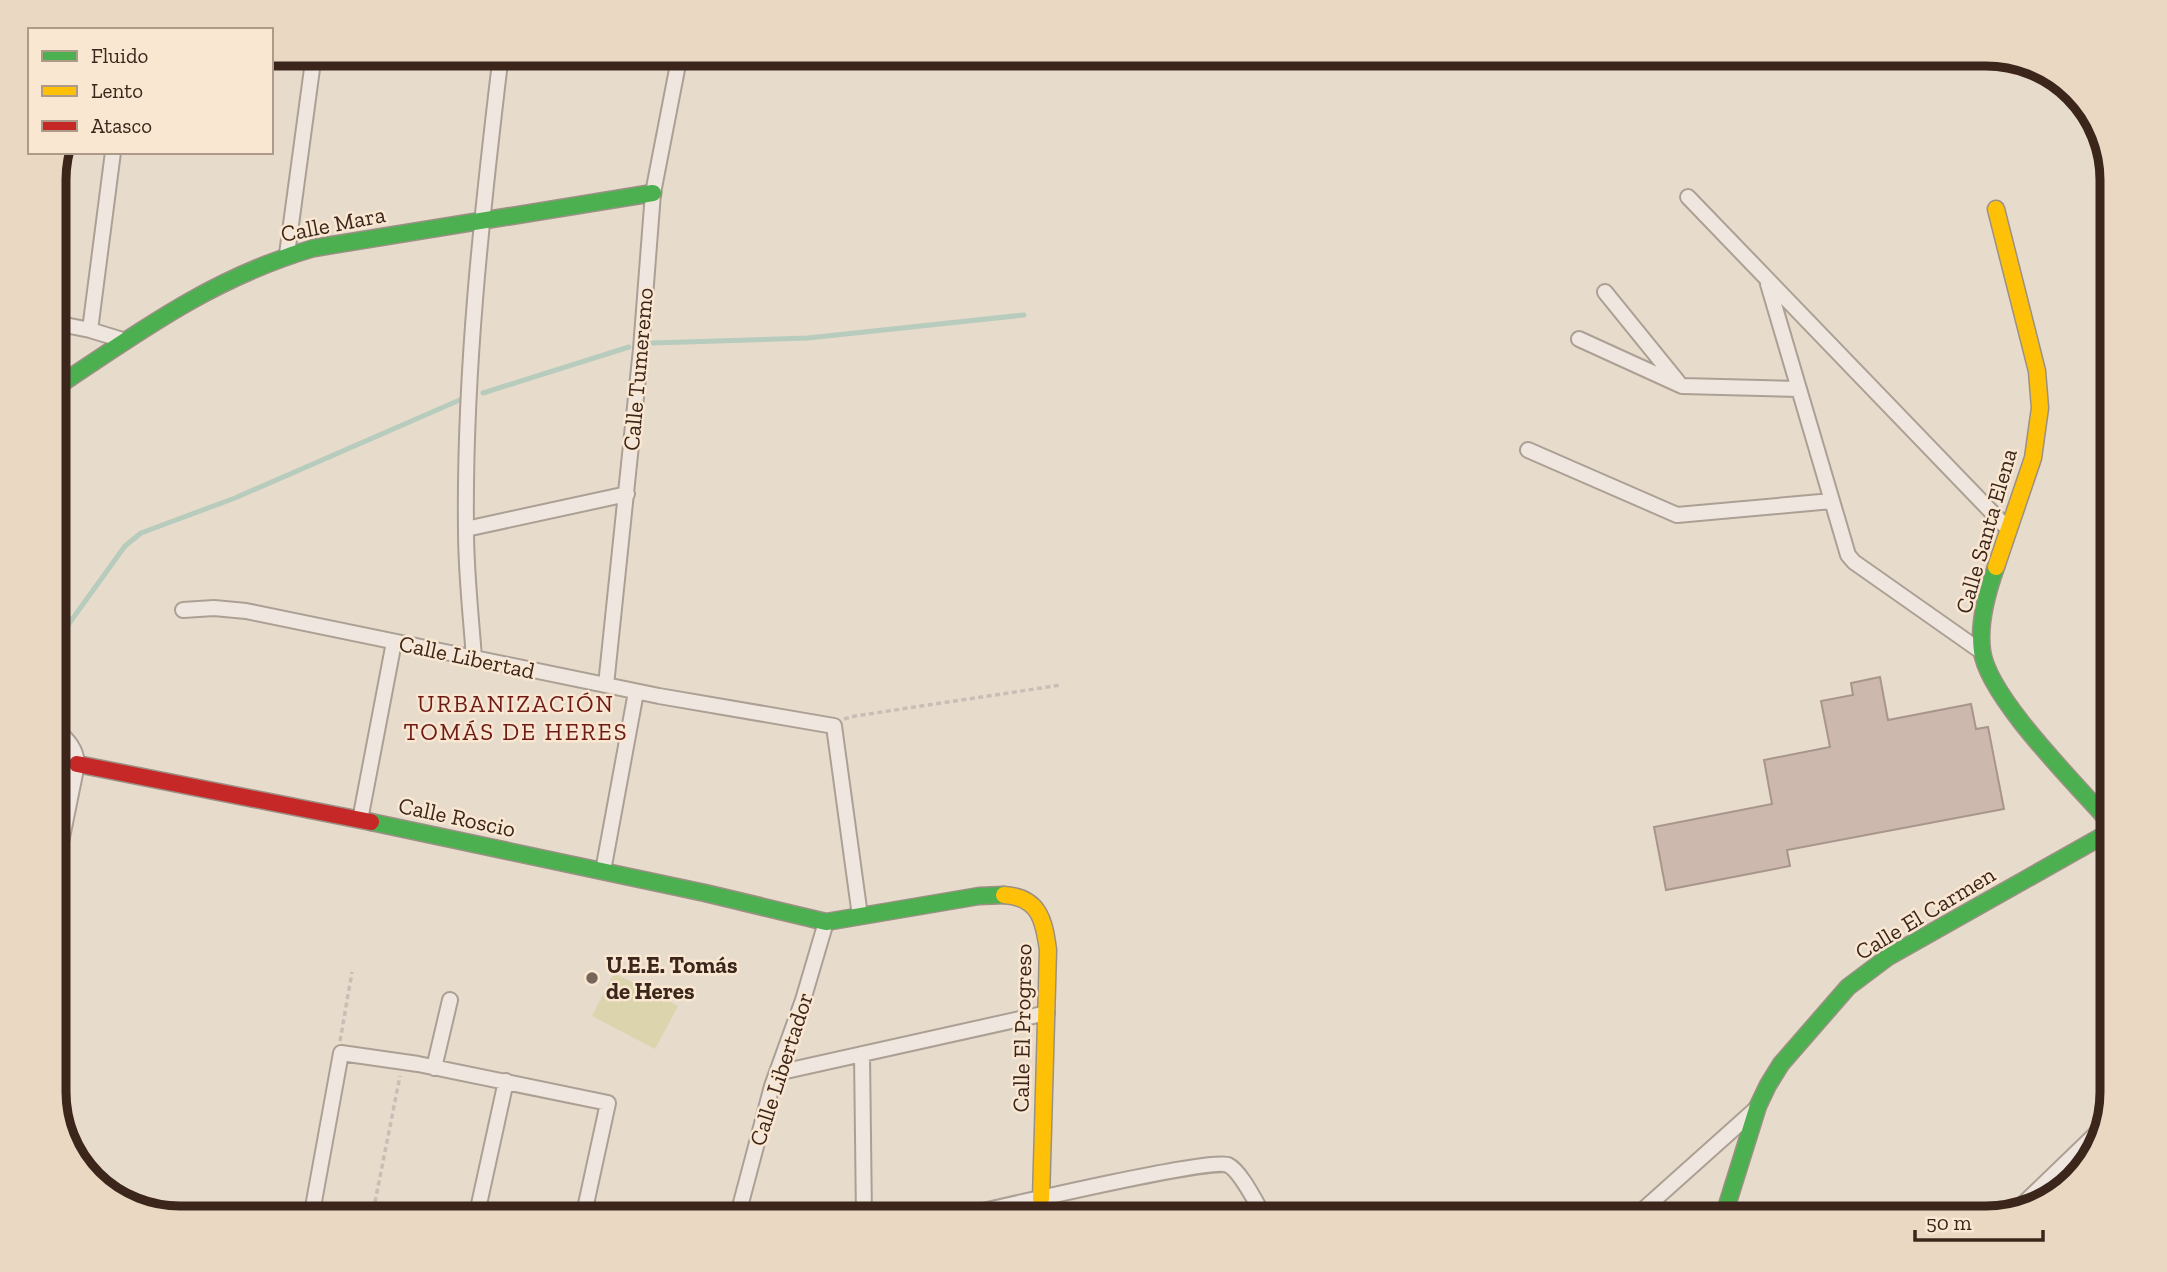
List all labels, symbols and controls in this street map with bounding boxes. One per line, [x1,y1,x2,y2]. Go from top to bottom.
legend [28,28,273,154]
text: Fluido [91,43,148,68]
text: Lento [91,78,143,103]
text: Atasco [91,113,152,138]
street label: Calle Mara [278,200,388,248]
street label: Calle Tumeremo [617,286,659,452]
street label: Calle Santa Elena [1949,445,2023,617]
street label: Calle Libertad [396,629,538,685]
district label: URBANIZACIÓN TOMÁS DE HERES [403,689,629,746]
street label: Calle Roscio [396,791,518,843]
street label: Calle El Carmen [1850,860,2000,966]
street label: Calle El Progreso [1007,943,1037,1113]
place label: U.E.E. Tomás de Heres [606,951,738,1005]
marker: U.E.E. Tomás de Heres [584,970,600,986]
street label: Calle Libertador [743,989,819,1149]
scale bar [1915,1198,2043,1242]
text: 50 m [1926,1210,1972,1235]

